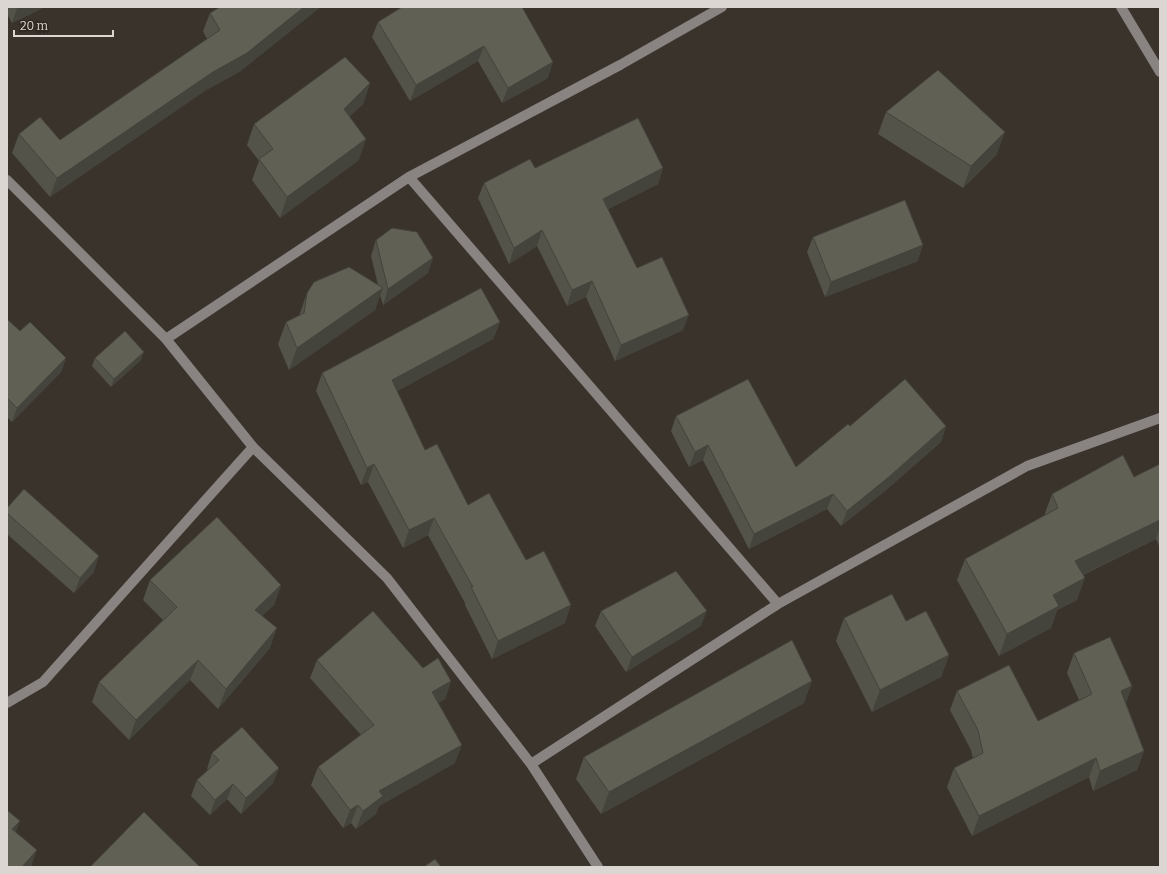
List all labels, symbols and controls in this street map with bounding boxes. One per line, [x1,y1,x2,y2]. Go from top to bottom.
scale bar [14,12,113,38]
text: 20 m [20,19,49,33]

